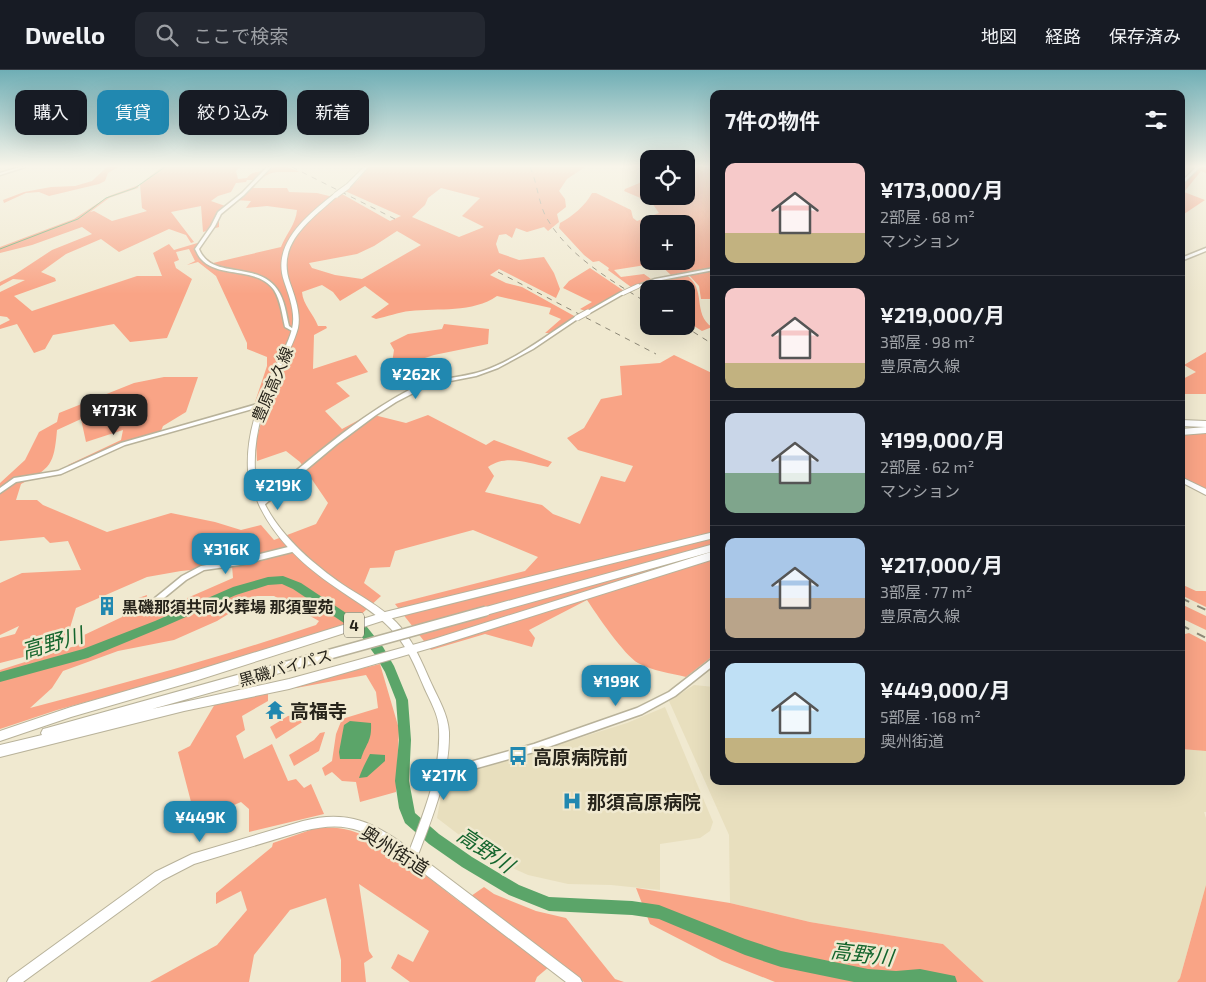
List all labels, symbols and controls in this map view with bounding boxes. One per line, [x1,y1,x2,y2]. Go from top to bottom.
search box [135,12,485,57]
text: Dwello [25,20,105,49]
icon: search [153,21,181,49]
text: ここで検索 [193,24,288,47]
text: 地図 [981,25,1017,47]
text: 経路 [1045,25,1081,47]
text: 保存済み [1109,25,1181,47]
chip: 購入 [15,90,87,135]
chip: 賃貸 [97,90,169,135]
chip: 絞り込み [179,90,287,135]
chip: 新着 [297,90,369,135]
icon: filters [1142,106,1170,134]
text: 7件の物件 [725,108,820,133]
map controls [640,150,695,335]
button: locate [640,150,695,205]
text: ¥173,000/月 [880,177,1003,202]
icon: home [765,183,825,243]
text: 2部屋 · 68 m² [880,207,975,226]
button: + [640,215,695,270]
text: マンション [880,231,960,250]
button: − [640,280,695,335]
text: ¥219,000/月 [880,302,1005,327]
icon: home [765,308,825,368]
text: 3部屋 · 98 m² [880,332,975,351]
street label: 豊原高久線 [248,343,296,425]
text: 豊原高久線 [880,356,960,375]
pin: ¥262K [381,358,451,400]
text: ¥262K [392,364,440,383]
pin: ¥173K [79,394,149,436]
text: ¥173K [91,400,137,419]
text: ¥199,000/月 [880,427,1005,452]
icon: home [765,433,825,493]
text: 2部屋 · 62 m² [880,457,974,476]
pin: ¥219K [243,468,313,511]
text: ¥219K [255,475,301,494]
text: マンション [880,481,960,500]
pin: ¥316K [191,532,261,575]
text: ¥316K [203,539,249,558]
text: ¥217,000/月 [880,552,1003,577]
icon: home [765,558,825,618]
text: 3部屋 · 77 m² [880,582,972,601]
building icon: 黒磯那須共同火葬場 那須聖苑 [96,595,118,617]
place label: 黒磯那須共同火葬場 那須聖苑 [122,597,333,616]
text: 豊原高久線 [880,606,960,625]
road number: 4 [344,612,364,638]
water label: 高野川 [18,621,88,663]
street label: 黒磯バイパス [236,645,334,689]
pin: ¥199K [581,664,651,707]
text: ¥199K [593,671,639,690]
text: ¥449,000/月 [880,677,1011,702]
icon: home [765,683,825,743]
temple icon: 高福寺 [264,699,286,721]
place label: 高福寺 [290,699,347,722]
text: 5部屋 · 168 m² [880,707,981,726]
text: 奥州街道 [880,731,944,750]
bus stop icon: 高原病院前 [507,745,529,767]
place label: 高原病院前 [533,745,628,768]
pin: ¥217K [409,758,479,801]
text: ¥217K [421,765,467,784]
hospital icon: 那須高原病院 [561,790,583,812]
place label: 那須高原病院 [587,790,701,813]
pin: ¥449K [165,800,235,843]
text: ¥449K [175,807,225,826]
street label: 奥州街道 [357,820,433,880]
water label: 高野川 [453,821,521,878]
water label: 高野川 [829,937,897,969]

